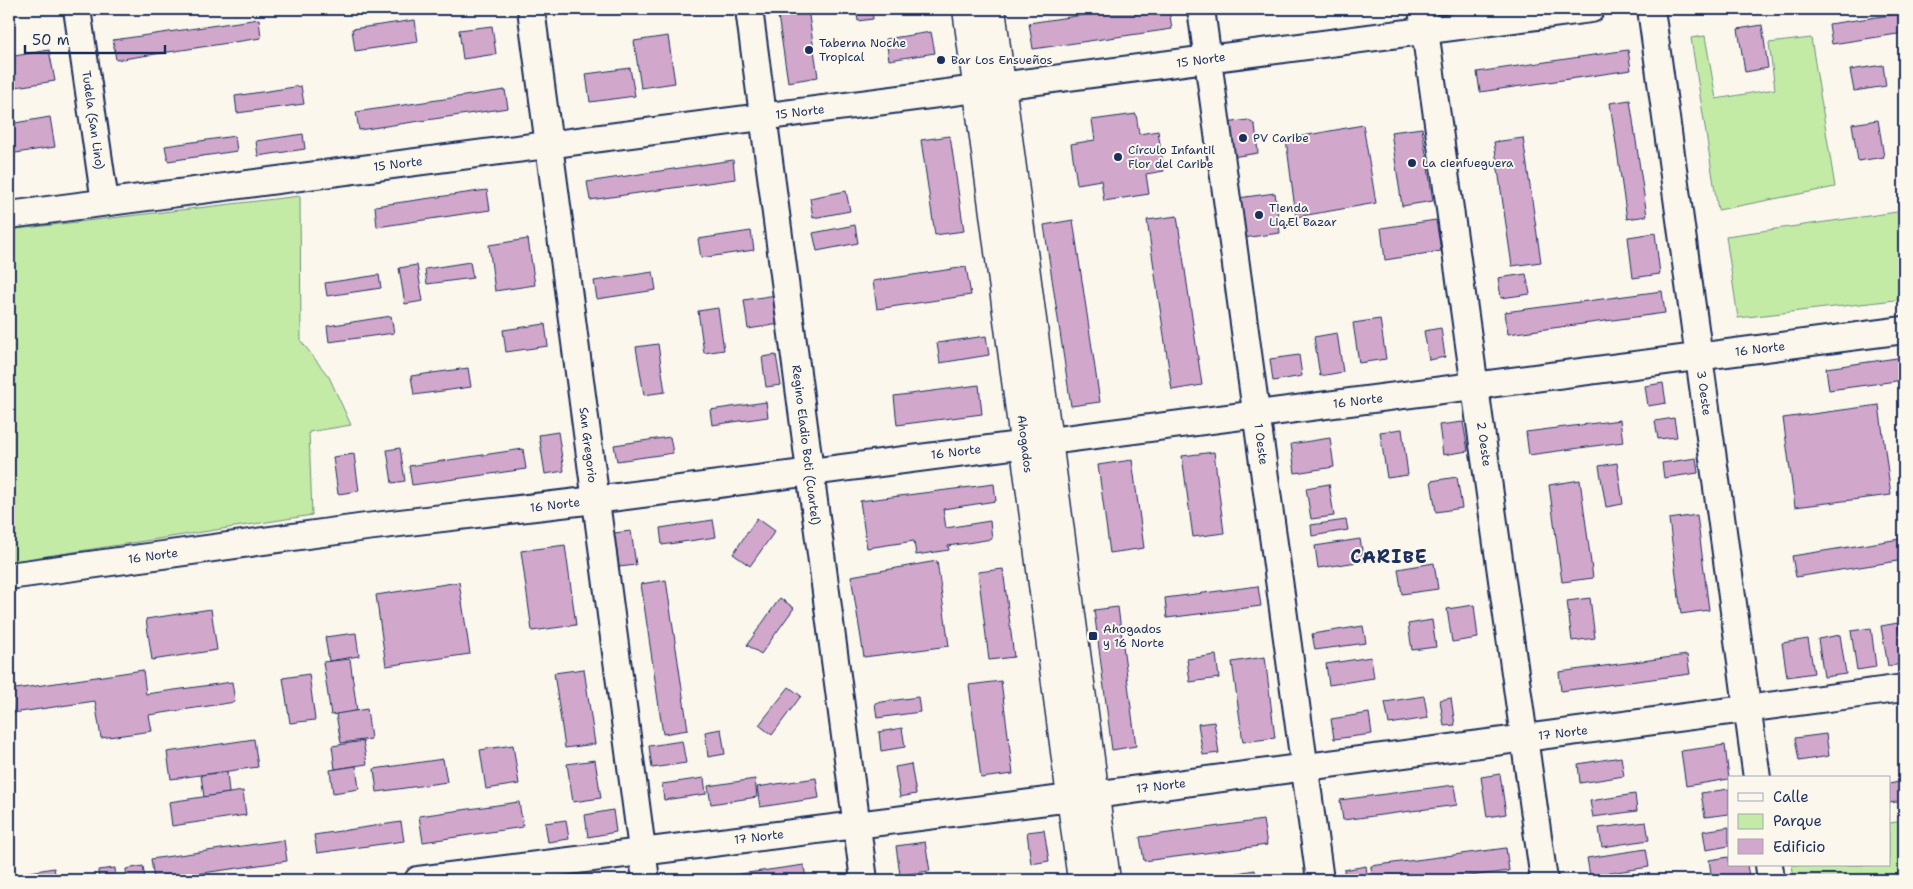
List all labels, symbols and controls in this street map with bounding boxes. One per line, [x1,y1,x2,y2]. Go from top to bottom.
scale bar [25,22,165,54]
text: 50 m [32,30,70,50]
place label: Taberna Noche Tropical [819,35,907,65]
marker: Taberna Noche Tropical [803,44,815,56]
street label: 15 Norte [1175,49,1227,71]
place label: Bar Los Ensueños [951,52,1053,68]
marker: Bar Los Ensueños [935,54,947,66]
street label: Tudela (San Lino) [78,70,108,171]
street label: 15 Norte [775,101,826,123]
place label: PV Caribe [1253,130,1309,146]
marker: PV Caribe [1237,132,1249,144]
place label: Círculo Infantil Flor del Caribe [1128,142,1215,172]
marker: Círculo Infantil Flor del Caribe [1112,151,1124,163]
street label: 15 Norte [373,153,424,175]
place label: La cienfueguera [1422,155,1514,171]
marker: La cienfueguera [1406,157,1418,169]
place label: Tienda Liq.El Bazar [1269,200,1337,230]
marker: Tienda Liq.El Bazar [1253,209,1265,221]
street label: 16 Norte [1734,338,1786,360]
street label: Regino Eladio Boti (Cuartel) [788,364,824,526]
street label: 3 Oeste [1693,370,1715,417]
street label: 16 Norte [1332,390,1384,412]
street label: San Gregorio [575,406,601,484]
street label: Ahogados [1013,414,1037,474]
street label: 2 Oeste [1473,421,1495,468]
street label: 1 Oeste [1250,422,1272,466]
street label: 16 Norte [930,441,982,463]
street label: 16 Norte [529,494,581,516]
street label: 16 Norte [127,545,179,567]
district label: CARIBE [1350,545,1428,569]
place label: Ahogados y 16 Norte [1103,621,1164,651]
marker: Ahogados y 16 Norte [1087,630,1099,642]
street label: 17 Norte [1537,722,1589,744]
street label: 17 Norte [1135,775,1187,797]
legend [1728,776,1890,866]
text: Calle [1773,787,1809,807]
text: Parque [1773,811,1822,831]
street label: 17 Norte [733,826,785,848]
text: Edificio [1773,837,1825,857]

